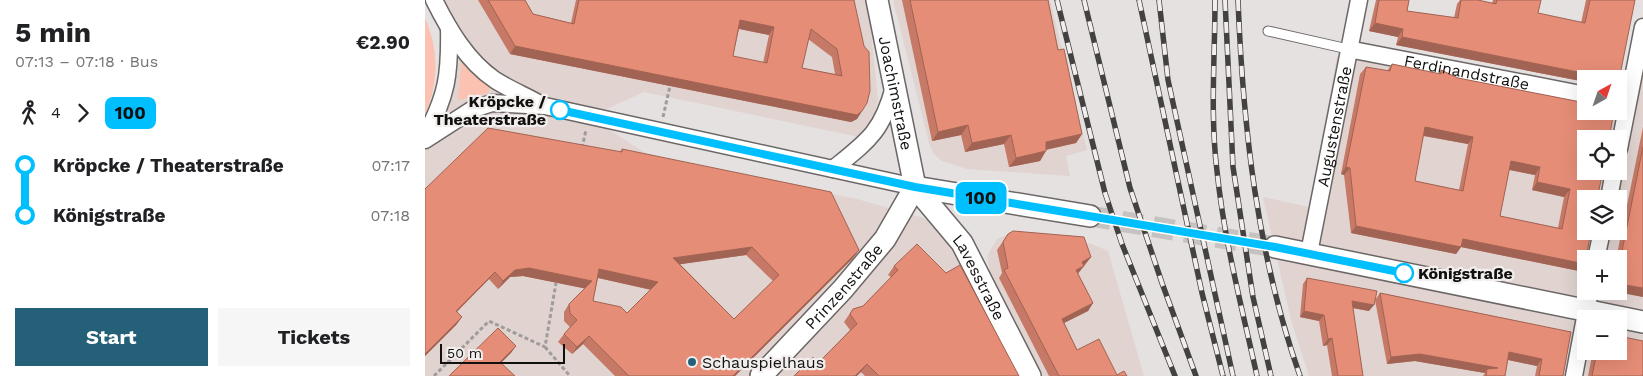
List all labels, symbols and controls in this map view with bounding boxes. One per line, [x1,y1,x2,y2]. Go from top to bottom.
text: 5 min [15,16,91,49]
text: €2.90 [356,31,410,54]
street label: Joachimstraße [875,35,916,152]
street label: Ferdinandstraße [1402,51,1531,94]
text: 07:13 – 07:18 · Bus [15,52,158,71]
street label: Augustenstraße [1313,65,1356,189]
north arrow [1577,70,1627,120]
map controls [1577,70,1627,360]
place label: Kröpcke / Theaterstraße [433,92,547,129]
icon: walk [15,99,43,127]
icon: forward [69,99,97,127]
marker: Kröpcke / Theaterstraße [550,100,570,120]
text: 100 [115,102,146,123]
text: 4 [51,103,61,122]
button: locate [1577,130,1627,180]
text: Kröpcke / Theaterstraße [53,154,284,177]
text: 07:17 [371,156,410,175]
line badge: 100 [952,182,1010,214]
text: 100 [966,187,996,208]
button: layers [1577,190,1627,240]
text: Königstraße [53,204,166,227]
text: 07:18 [371,206,410,225]
street label: Lavesstraße [949,230,1009,323]
street label: Prinzenstraße [801,240,887,333]
button: + [1577,250,1627,300]
marker: Königstraße [1394,263,1414,283]
place label: Königstraße [1418,264,1513,283]
button: Start [15,308,208,366]
button: Tickets [218,308,410,366]
button: − [1577,310,1627,360]
scale bar [440,341,565,364]
text: 50 m [447,345,482,361]
place label: Schauspielhaus [702,353,824,372]
marker: Schauspielhaus [686,356,698,368]

